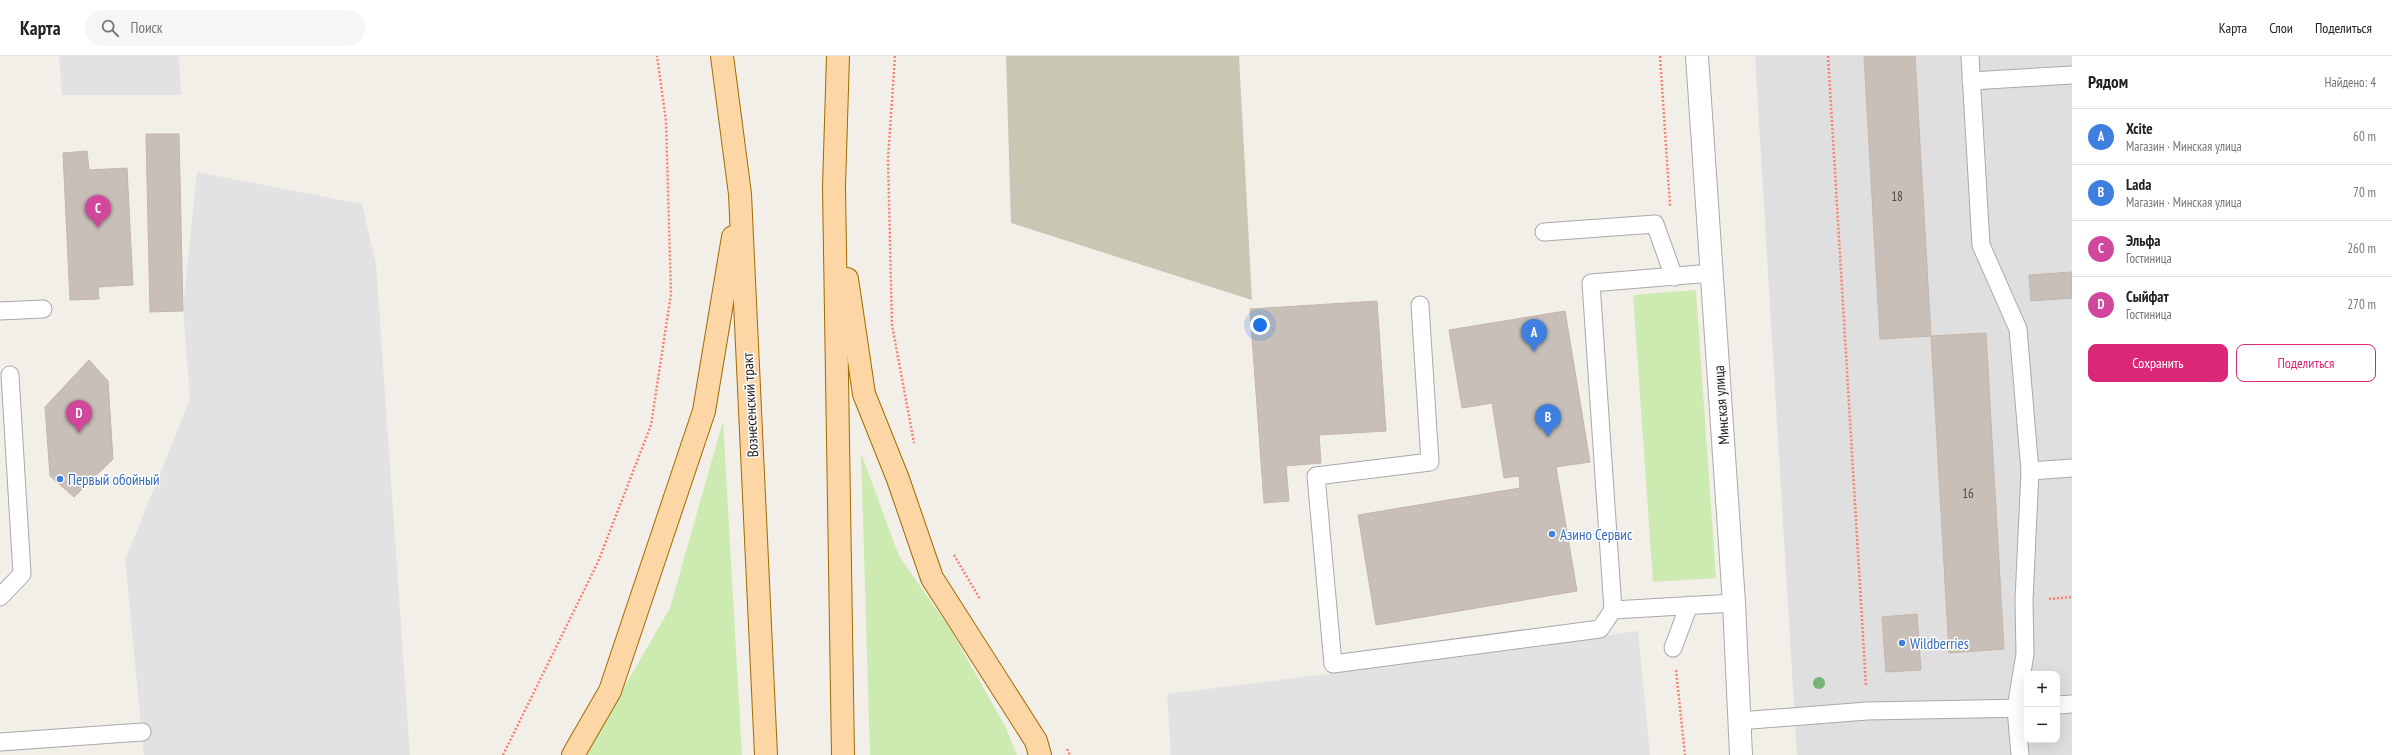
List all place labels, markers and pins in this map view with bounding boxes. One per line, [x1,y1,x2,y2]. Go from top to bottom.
pin: C [85,195,111,228]
pin: A [1521,319,1547,352]
pin: D [66,400,92,433]
pin: B [1535,404,1561,437]
place label: Первый обойный [68,470,160,489]
marker: Первый обойный [55,474,65,484]
place label: Азино Сервис [1560,525,1633,544]
marker: Азино Сервис [1547,529,1557,539]
place label: Wildberries [1910,634,1969,653]
marker: Wildberries [1897,638,1907,648]

